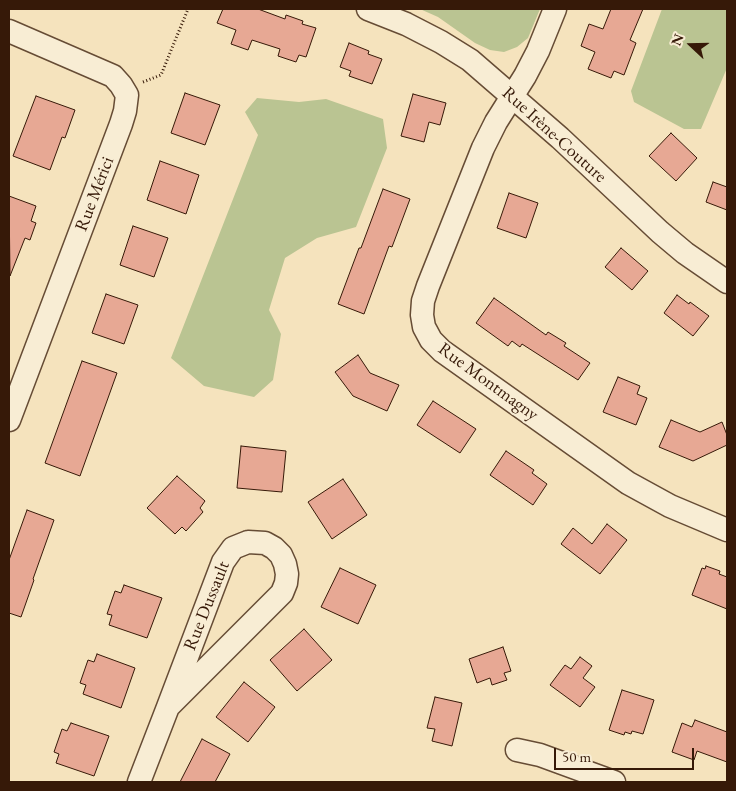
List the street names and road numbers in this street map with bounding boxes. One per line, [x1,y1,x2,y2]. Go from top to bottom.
street label: Rue Irène-Couture [497,83,611,187]
street label: Rue Mérici [71,154,119,234]
street label: Rue Montmagny [434,338,542,426]
street label: Rue Dussault [179,558,235,654]

